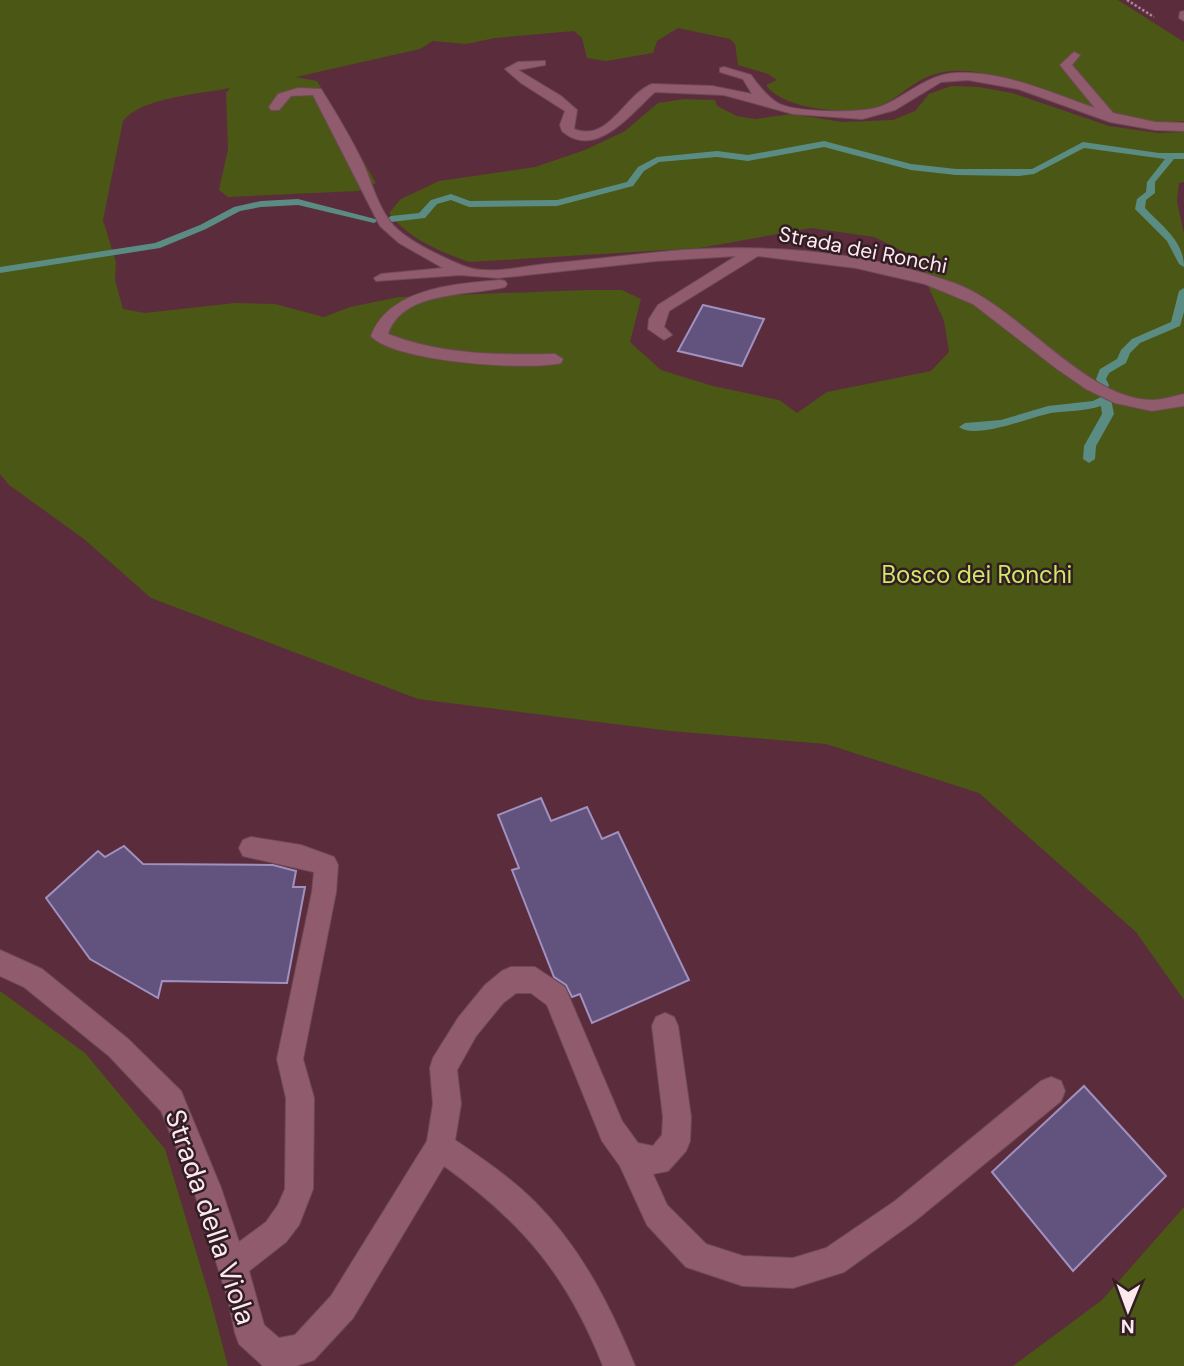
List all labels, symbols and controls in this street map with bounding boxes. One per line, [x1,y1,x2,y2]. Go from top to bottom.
street label: Strada dei Ronchi [776,220,950,280]
park label: Bosco dei Ronchi [882,559,1072,590]
street label: Strada della Viola [156,1105,265,1330]
north arrow [1093,1275,1163,1345]
text: N [1121,1314,1135,1339]

